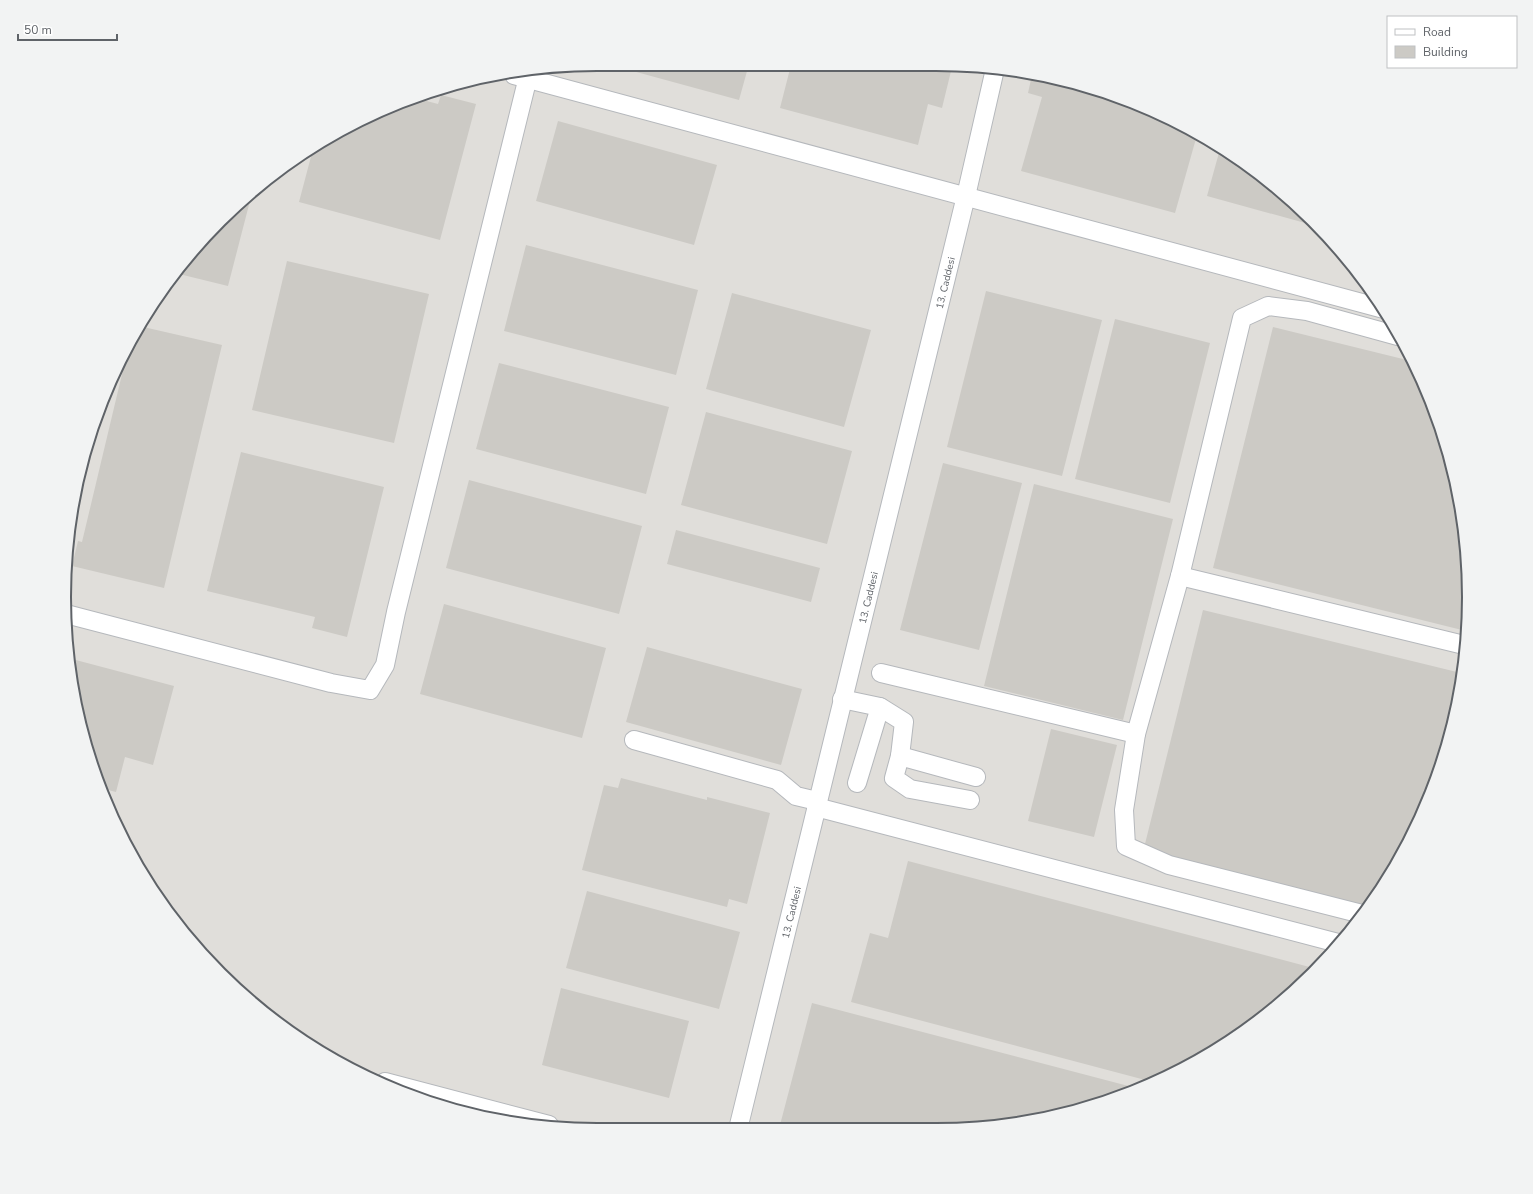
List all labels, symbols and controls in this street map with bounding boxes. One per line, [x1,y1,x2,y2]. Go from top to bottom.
scale bar [18,16,117,42]
legend [1387,16,1517,68]
text: 50 m [24,22,52,38]
text: Road [1423,24,1451,40]
text: Building [1423,44,1468,60]
street label: 13. Caddesi [933,256,959,310]
street label: 13. Caddesi [856,570,882,625]
street label: 13. Caddesi [779,885,805,940]

